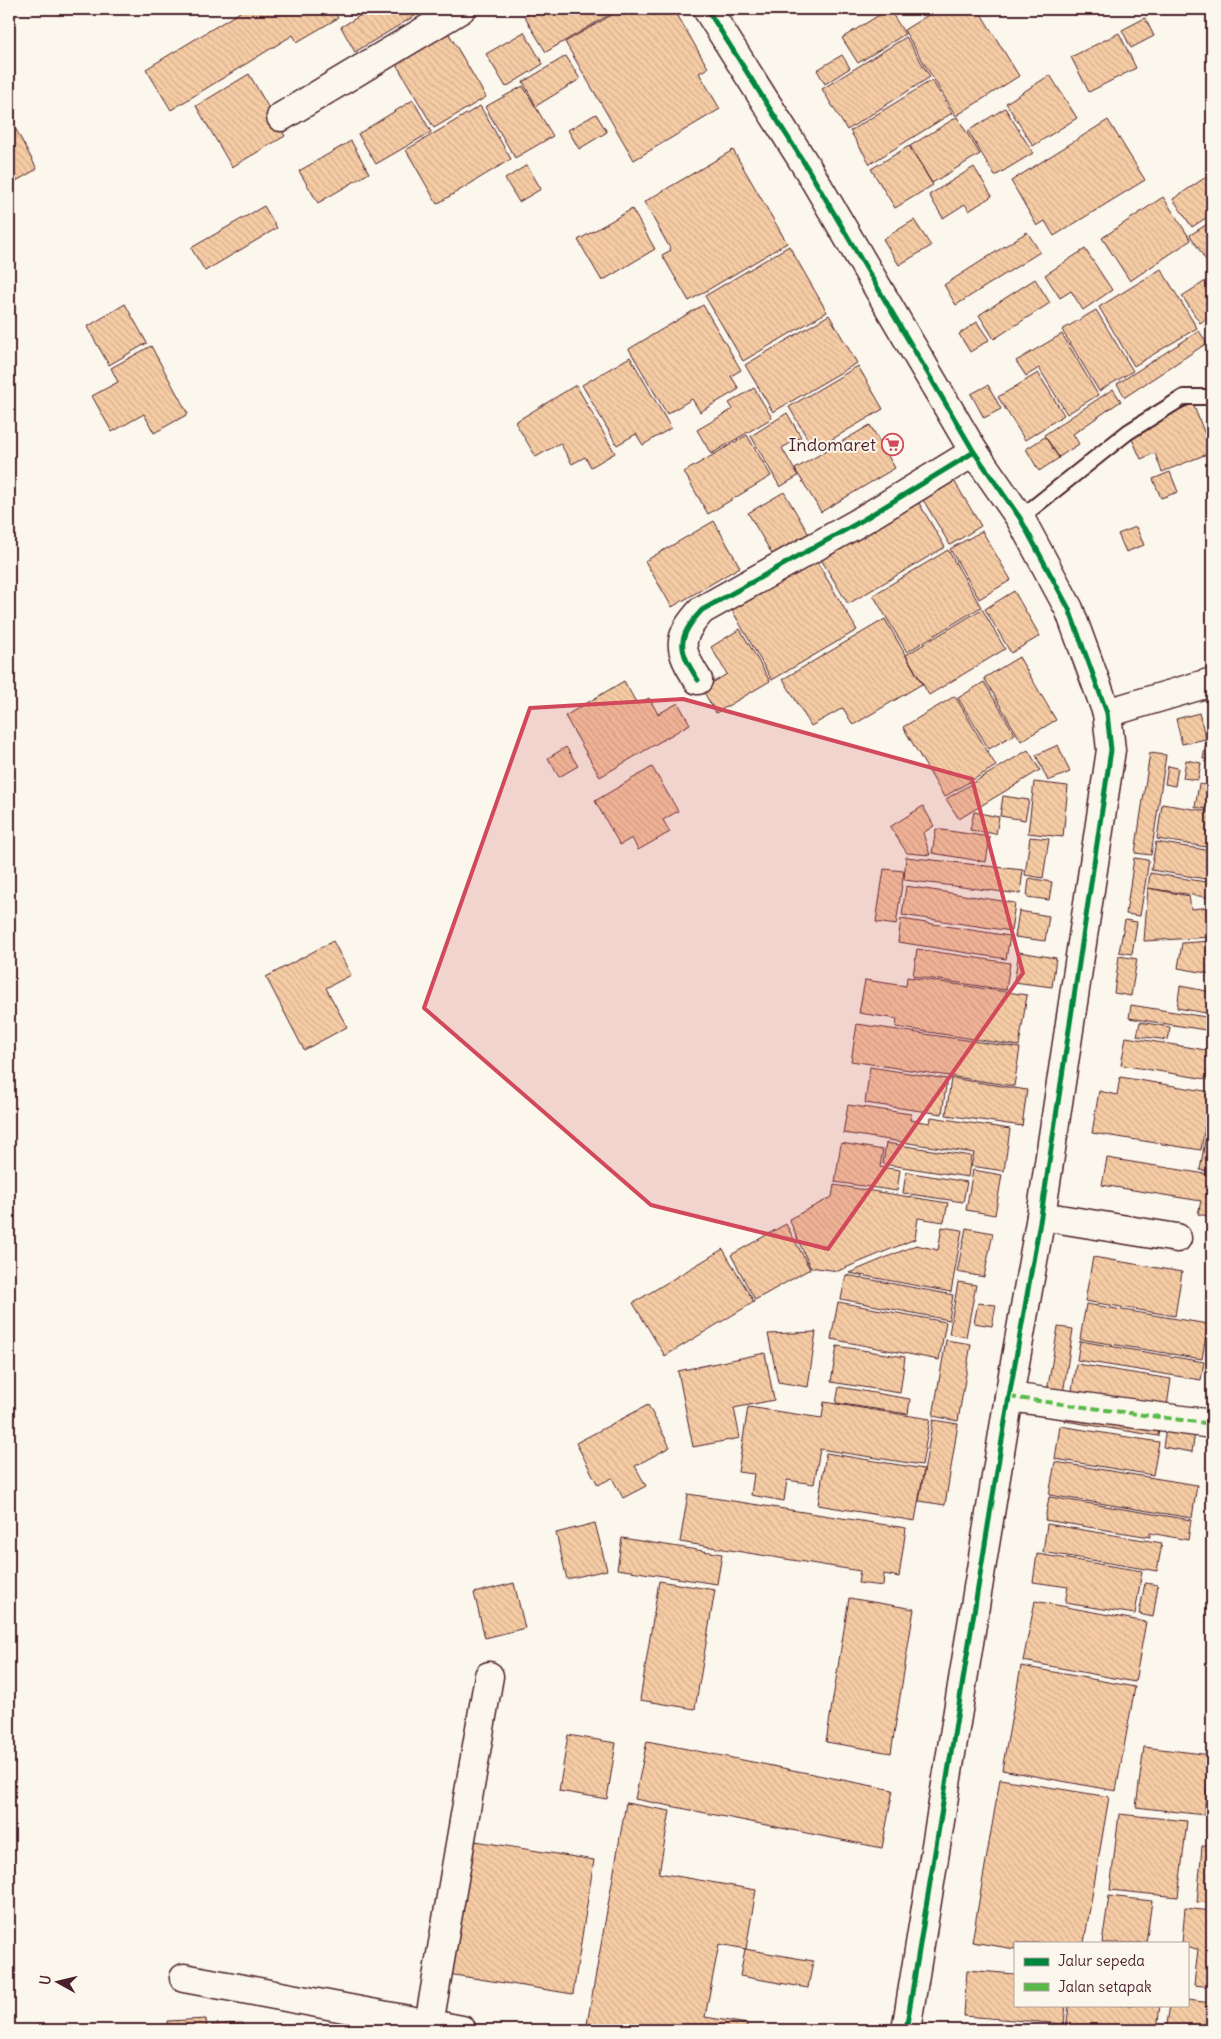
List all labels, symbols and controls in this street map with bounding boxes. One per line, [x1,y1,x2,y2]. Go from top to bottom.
supermarket icon: Indomaret [880,432,904,456]
place label: Indomaret [789,433,876,456]
legend [1014,1942,1188,2006]
text: Jalur sepeda [1058,1951,1145,1970]
north arrow [32,1956,82,2006]
text: U [36,1974,55,1986]
text: Jalan setapak [1058,1977,1152,1996]

